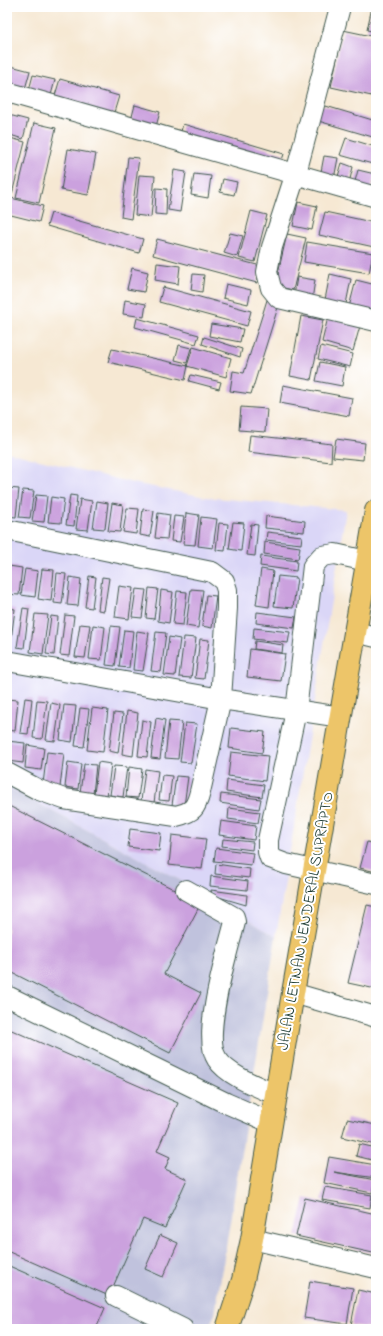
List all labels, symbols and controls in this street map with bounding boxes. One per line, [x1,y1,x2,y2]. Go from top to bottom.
street label: JALAN LETNAN JENDERAL SUPRAPTO [271,790,341,1052]

